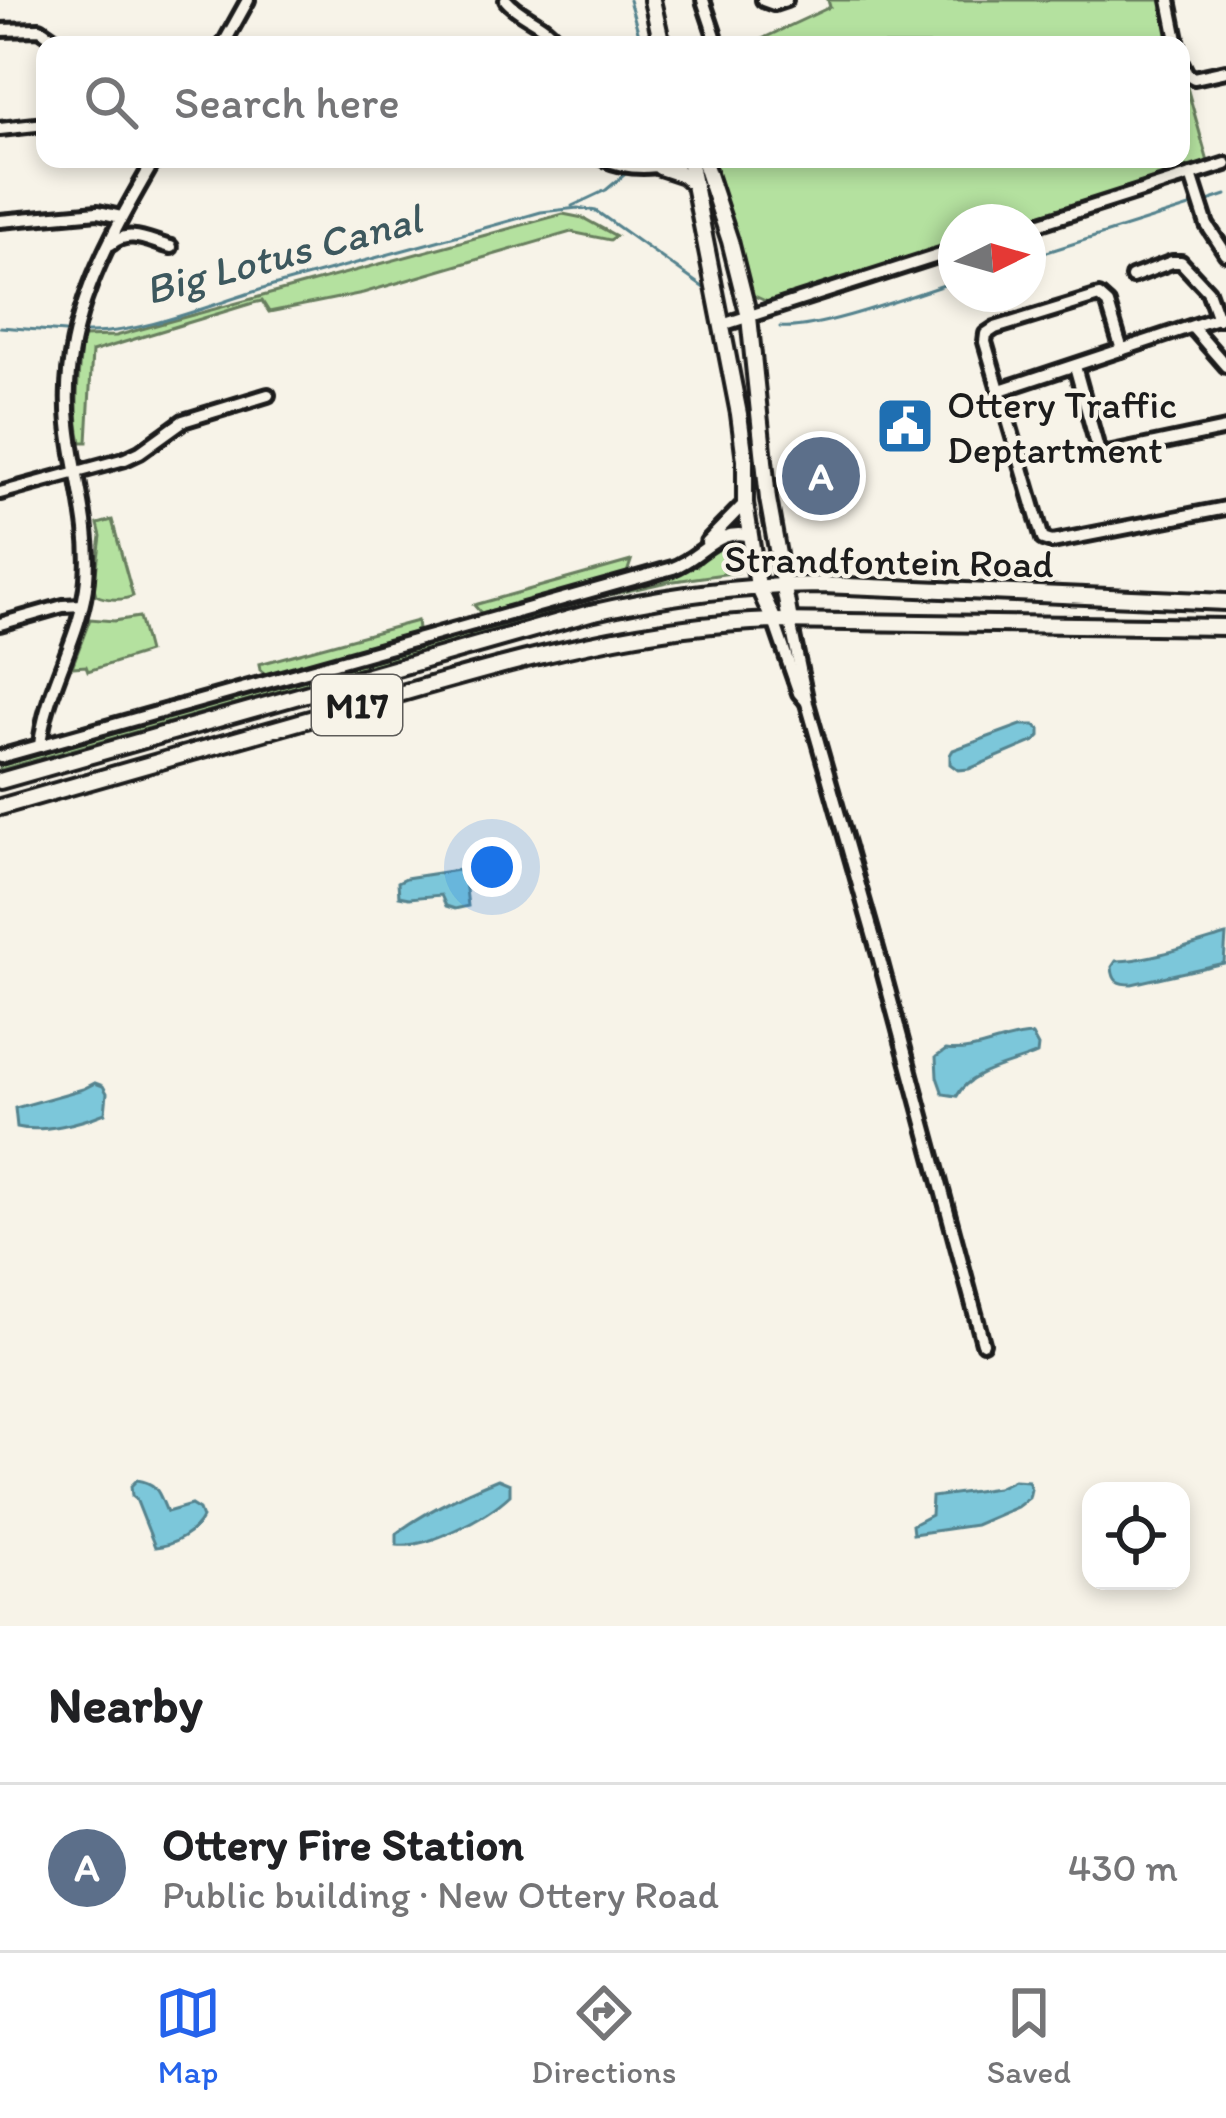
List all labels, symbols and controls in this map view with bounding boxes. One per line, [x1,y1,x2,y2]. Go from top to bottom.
search box [36,36,1190,168]
icon: search [78,69,144,135]
text: Search here [174,75,400,129]
water label: Big Lotus Canal [139,192,430,315]
north arrow [938,204,1046,312]
place label: Ottery Traffic Deptartment [947,381,1177,473]
public building icon: Ottery Traffic Deptartment [874,395,936,457]
pin: A [782,431,860,521]
street label: Strandfontein Road [724,535,1054,587]
road number: M17 [312,675,402,735]
your location [462,837,522,897]
map controls [1082,1482,1190,1590]
button: locate [1082,1482,1190,1590]
text: Nearby [48,1674,203,1735]
text: Ottery Fire Station [162,1817,524,1871]
text: A [75,1844,99,1891]
text: 430 m [1068,1844,1178,1891]
text: Public building · New Ottery Road [162,1871,719,1918]
tab: Map [155,1980,221,2091]
tab: Directions [531,1980,676,2091]
tab: Saved [987,1980,1071,2091]

